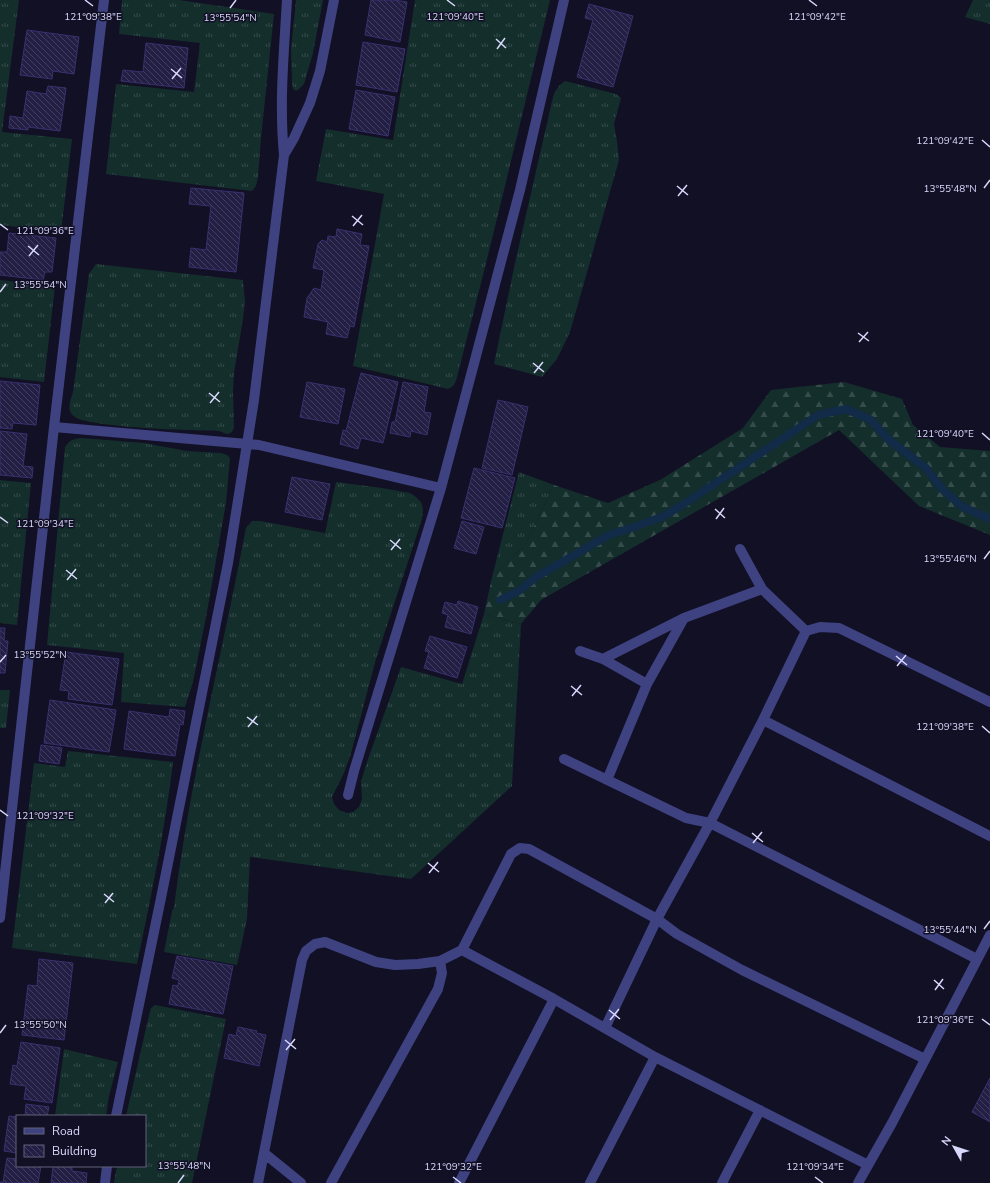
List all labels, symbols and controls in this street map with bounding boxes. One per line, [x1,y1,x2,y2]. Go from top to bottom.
text: 121°09'38"E [64,10,122,24]
text: 121°09'40"E [426,10,484,24]
text: 121°09'42"E [788,10,846,24]
text: 13°55'54"N [203,11,257,25]
text: 121°09'42"E [916,134,974,148]
text: 13°55'48"N [923,182,977,196]
text: 121°09'36"E [16,224,74,238]
text: 13°55'54"N [13,278,67,292]
text: 121°09'40"E [916,427,974,441]
text: 121°09'34"E [16,517,74,531]
text: 13°55'46"N [923,552,977,566]
text: 13°55'52"N [13,648,67,662]
text: 121°09'38"E [916,720,974,734]
text: 121°09'32"E [16,809,74,823]
text: 13°55'44"N [923,923,977,937]
text: 121°09'36"E [916,1013,974,1027]
text: 13°55'50"N [13,1018,67,1032]
legend [16,1115,146,1167]
text: Road [52,1123,80,1139]
north arrow [934,1127,974,1167]
text: N [938,1133,955,1149]
text: Building [52,1143,97,1159]
text: 13°55'48"N [157,1159,211,1173]
text: 121°09'32"E [424,1160,482,1174]
text: 121°09'34"E [786,1160,844,1174]

